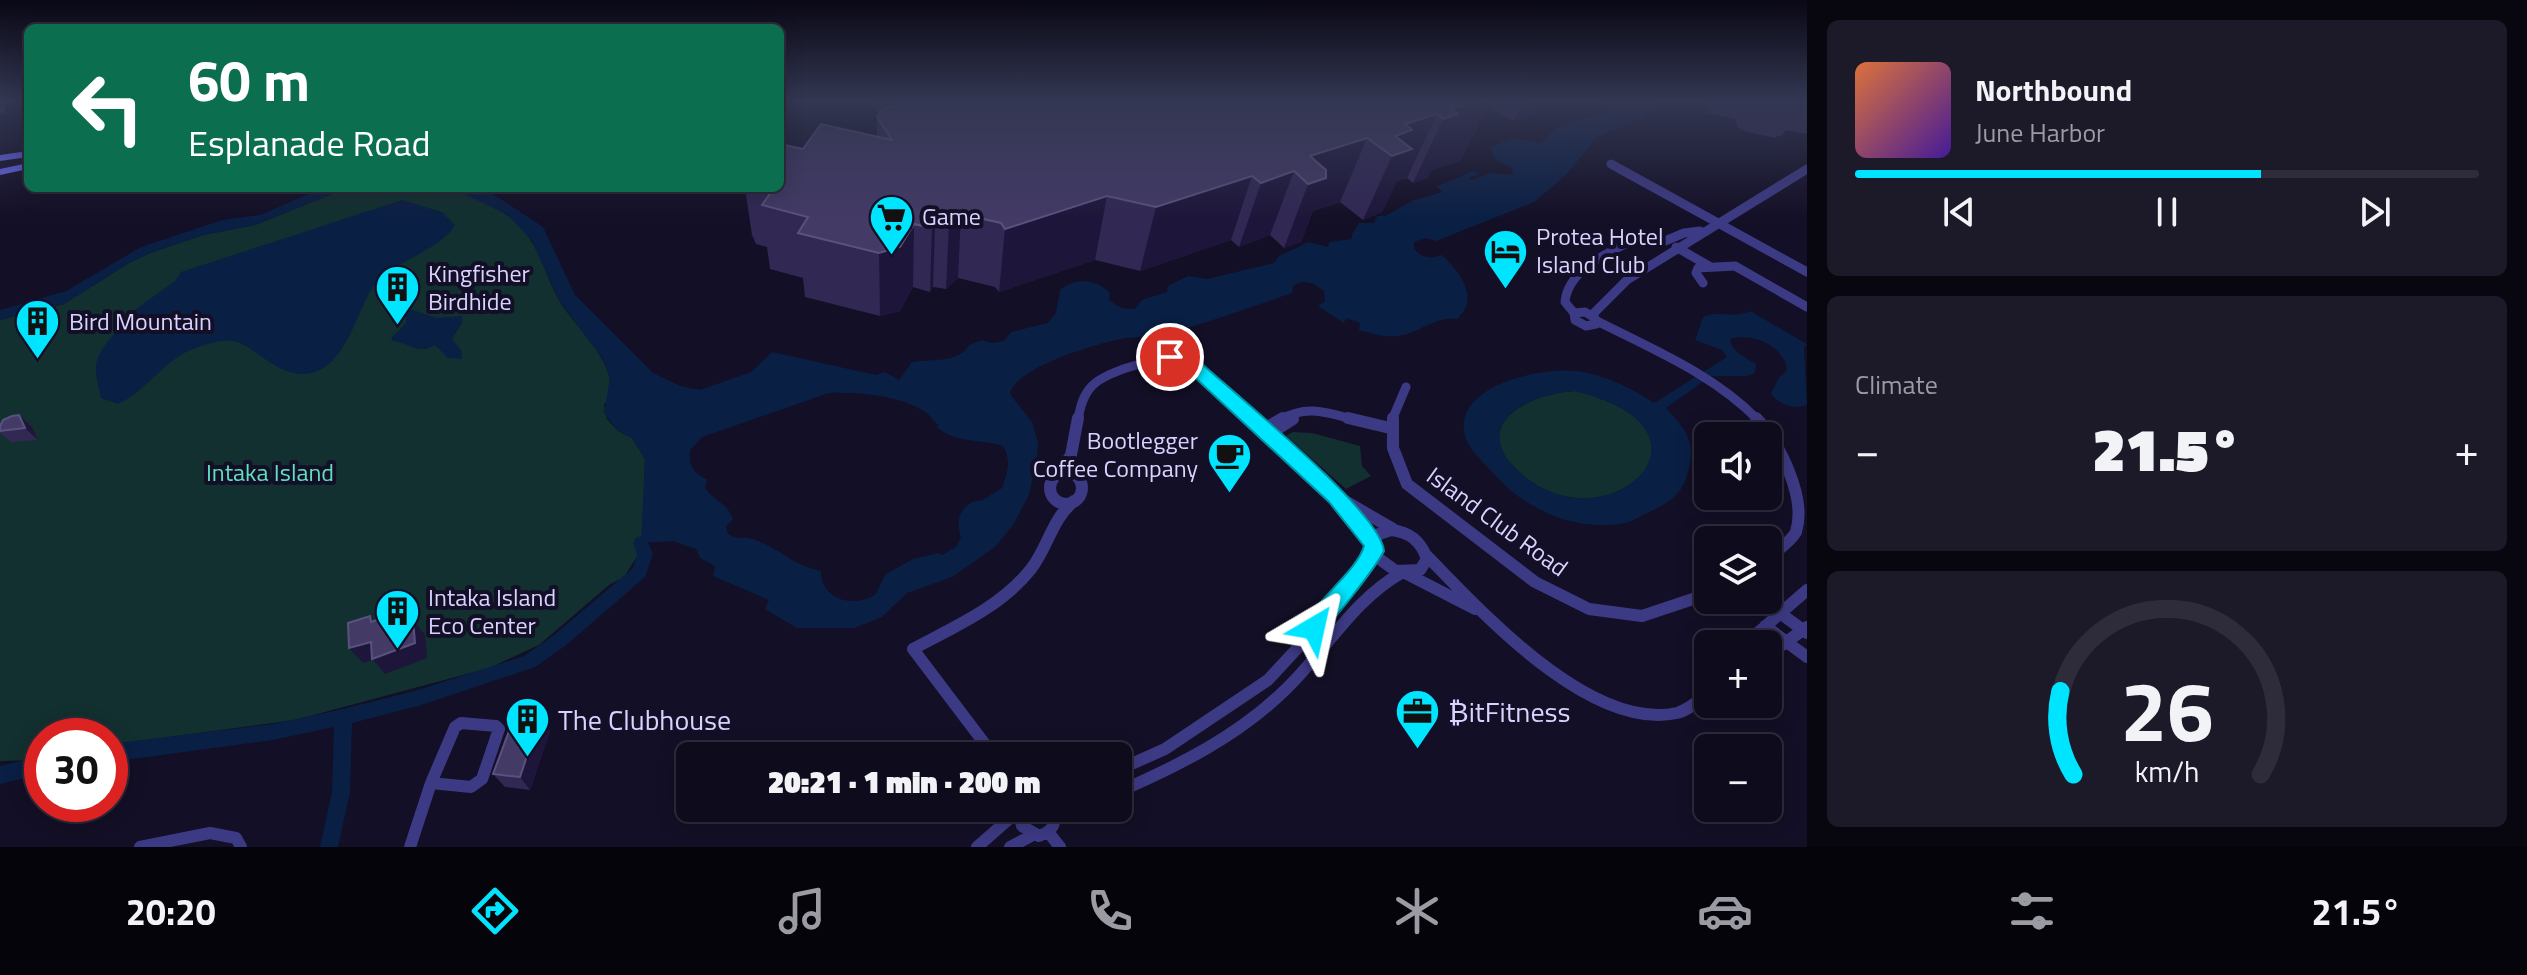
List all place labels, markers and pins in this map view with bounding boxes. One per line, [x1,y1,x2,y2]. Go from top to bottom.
supermarket icon: Game [867,193,915,256]
place label: Game [922,198,981,234]
place label: Protea Hotel Island Club [1536,218,1663,282]
hotel icon: Protea Hotel Island Club [1481,227,1529,290]
place label: Kingfisher Birdhide [428,255,530,319]
building icon: Kingfisher Birdhide [373,264,421,327]
building icon: Bird Mountain [14,298,62,361]
place label: Bird Mountain [69,303,212,339]
pin [1136,323,1204,391]
place label: Bootlegger Coffee Company [1033,422,1198,486]
cafe icon: Bootlegger Coffee Company [1205,431,1253,494]
place label: Intaka Island Eco Center [428,579,556,643]
building icon: Intaka Island Eco Center [373,588,421,651]
office icon: ₿itFitness [1393,688,1441,751]
place label: ₿itFitness [1448,690,1571,733]
building icon: The Clubhouse [503,696,551,759]
place label: The Clubhouse [558,698,731,741]

